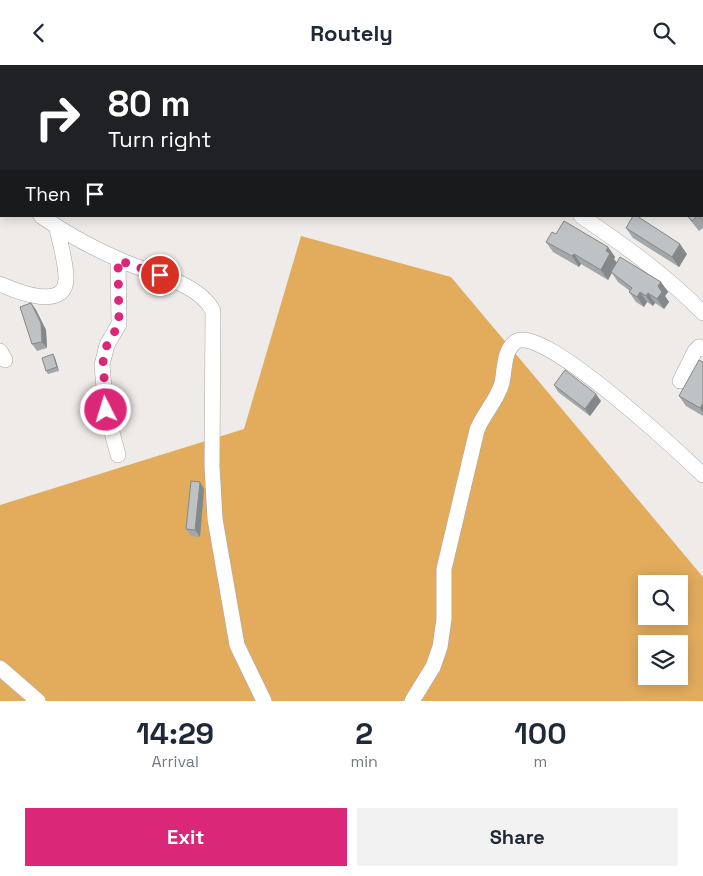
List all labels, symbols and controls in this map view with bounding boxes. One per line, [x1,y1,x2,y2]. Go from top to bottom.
icon: back [25,19,53,47]
text: Routely [310,19,393,47]
icon: search [650,19,678,47]
text: 80 m [108,82,190,126]
icon: right [25,85,90,150]
text: Turn right [108,125,211,153]
icon: arrive [81,180,109,208]
text: Then [25,182,71,207]
pin [139,254,181,296]
icon: arrive [146,261,174,289]
position arrow [79,383,131,435]
map controls [638,575,688,685]
button: search [638,575,688,625]
button: layers [638,635,688,685]
text: 14:29 [136,714,214,753]
text: 2 [355,714,373,753]
text: 100 [514,714,567,753]
text: Arrival [151,751,199,772]
text: min [350,751,378,772]
text: m [534,751,547,772]
button: Exit [25,808,347,866]
button: Share [357,808,678,866]

